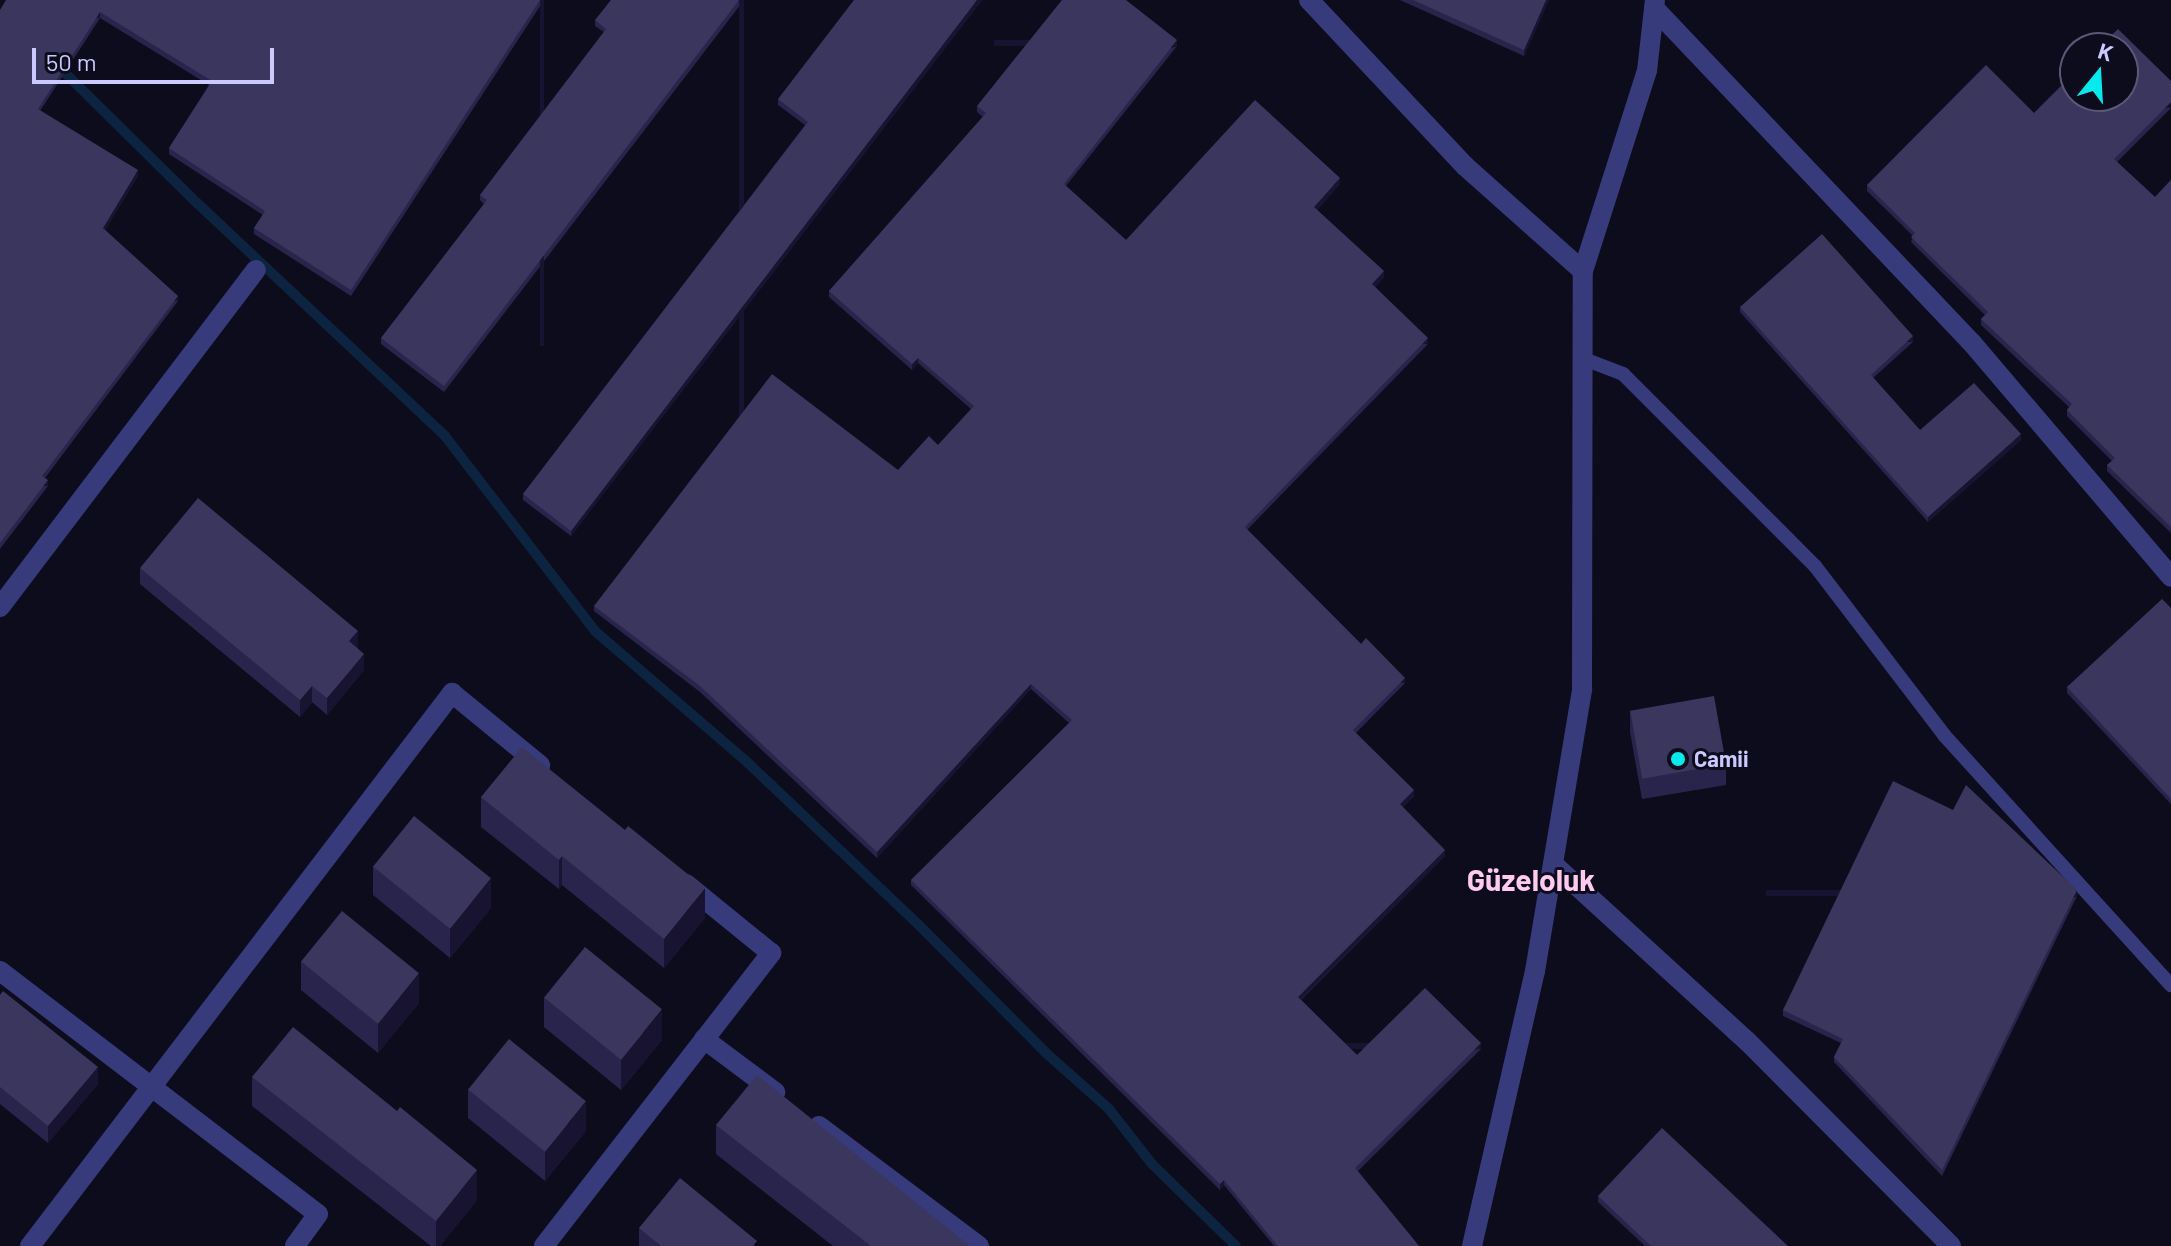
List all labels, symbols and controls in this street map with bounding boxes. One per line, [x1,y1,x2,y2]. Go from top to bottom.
scale bar [36,32,278,82]
north arrow [2059,32,2139,112]
text: K [2095,37,2116,66]
text: 50 m [46,47,97,76]
place label: Camii [1694,746,1749,772]
marker: Camii [1669,750,1687,768]
district label: Güzeloluk [1467,861,1595,897]

